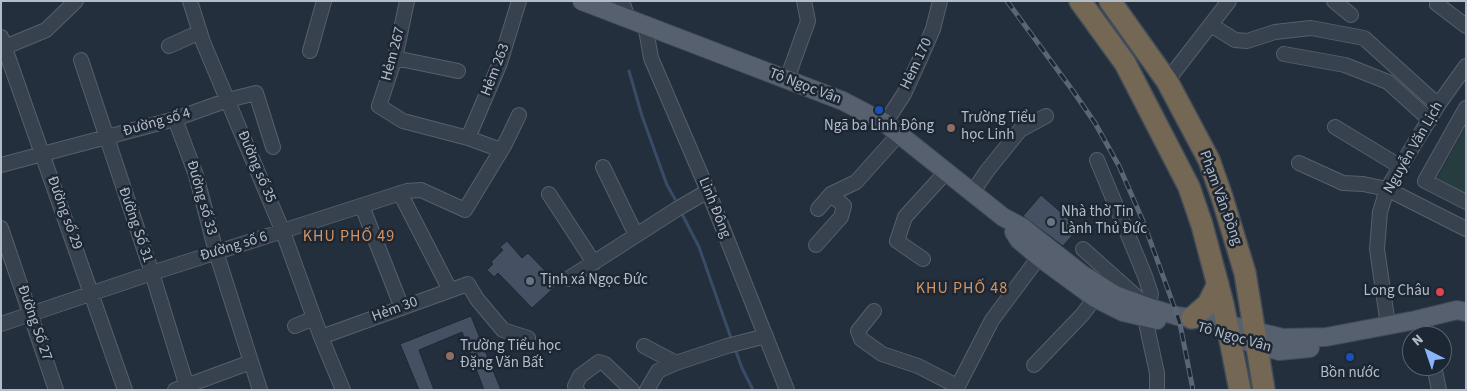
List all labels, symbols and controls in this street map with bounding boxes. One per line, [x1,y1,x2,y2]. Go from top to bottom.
street label: Hẻm 267 [378,25,410,83]
street label: Hẻm 170 [897,35,937,93]
street label: Hẻm 263 [478,41,514,99]
street label: Tô Ngọc Vân [766,65,844,109]
street label: Nguyễn Văn Lịch [1380,99,1448,197]
marker: Ngã ba Linh Đông [873,104,885,116]
street label: Đường số 4 [121,105,193,141]
place label: Trường Tiểu học Linh [961,110,1036,145]
place label: Ngã ba Linh Đông [824,118,934,136]
marker: Trường Tiểu học Linh [945,122,957,134]
street label: Đường số 35 [233,128,279,206]
street label: Phạm Văn Đồng [1195,148,1245,248]
street label: Đường số 33 [182,159,220,237]
street label: Đường số 29 [42,174,86,252]
street label: Linh Đông [694,175,734,241]
street label: Đường Số 31 [114,185,156,265]
place label: Nhà thờ Tin Lành Thủ Đức [1061,204,1147,239]
marker: Nhà thờ Tin Lành Thủ Đức [1045,216,1057,228]
district label: KHU PHỐ 49 [302,227,396,247]
street label: Đường số 6 [198,228,270,266]
place label: Tịnh xá Ngọc Đức [540,272,648,290]
marker: Tịnh xá Ngọc Đức [524,275,536,287]
district label: KHU PHỐ 48 [915,279,1009,299]
street label: Đường Số 27 [13,283,55,363]
place label: Long Châu [1364,283,1430,301]
marker: Long Châu [1434,286,1446,298]
street label: Hẻm 30 [370,293,420,327]
street label: Tô Ngọc Vân [1195,319,1273,357]
north arrow [1402,326,1452,376]
text: N [1408,330,1428,351]
place label: Trường Tiểu học Đặng Văn Bất [460,338,561,373]
marker: Trường Tiểu học Đặng Văn Bất [444,350,456,362]
marker: Bồn nước [1344,351,1356,363]
place label: Bồn nước [1320,365,1380,383]

